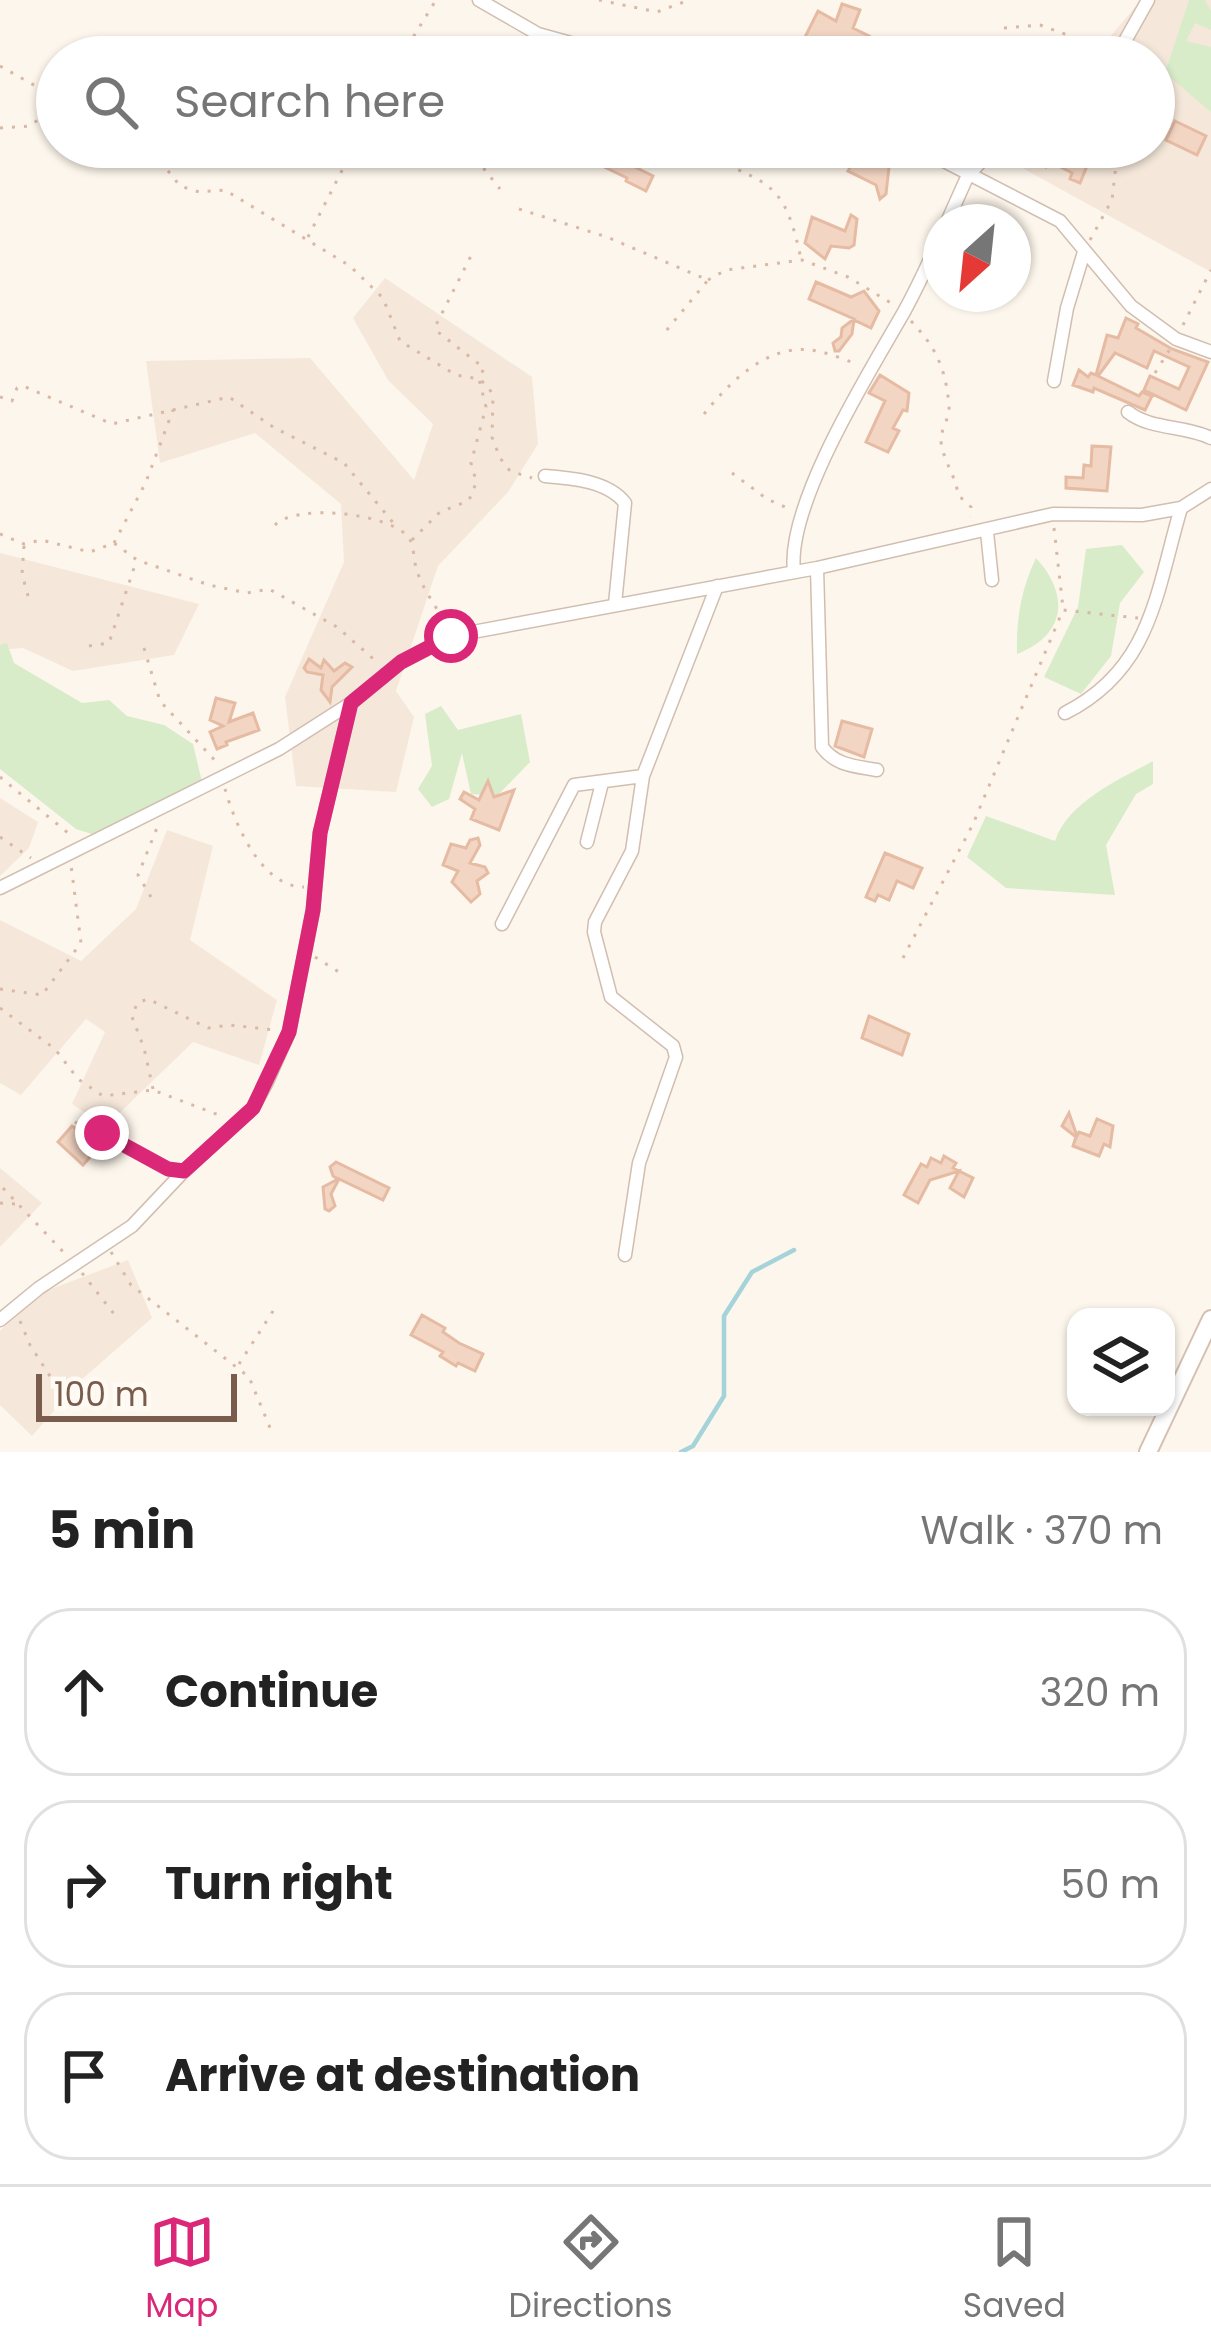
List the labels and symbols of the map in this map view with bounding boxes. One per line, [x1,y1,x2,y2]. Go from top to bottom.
north arrow [923,204,1031,312]
route start [424,609,478,663]
route end [75,1106,129,1160]
scale bar [36,1368,237,1421]

